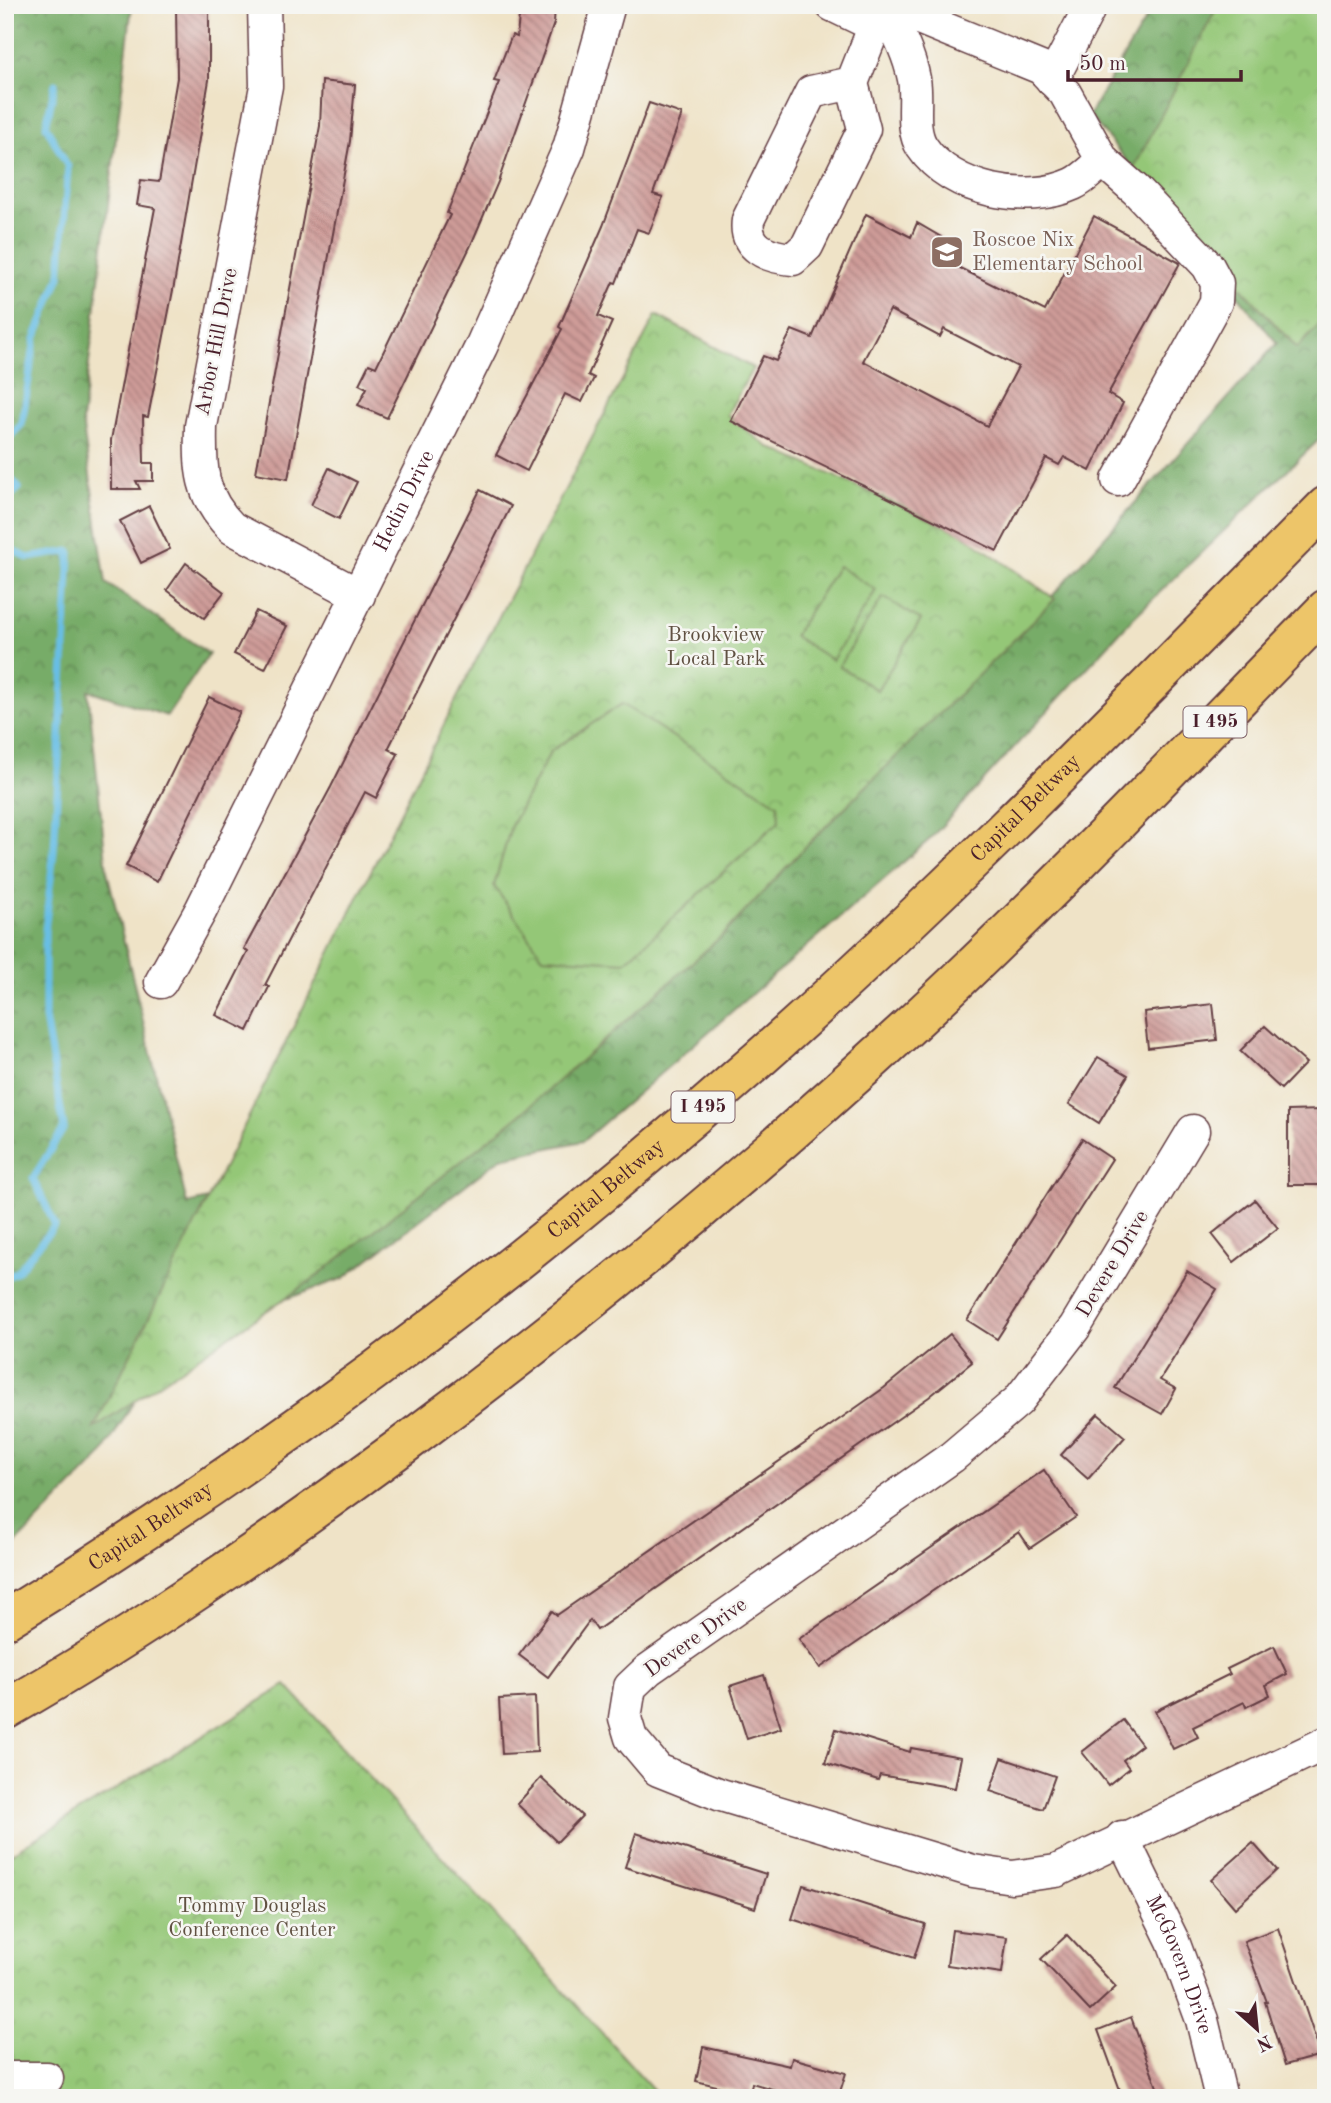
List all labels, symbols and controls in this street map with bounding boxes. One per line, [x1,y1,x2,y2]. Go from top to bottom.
scale bar [1068,38,1242,82]
text: 50 m [1079,54,1126,75]
place label: Roscoe Nix Elementary School [972,230,1143,275]
school or university icon: Roscoe Nix Elementary School [928,233,966,271]
street label: Arbor Hill Drive [192,266,242,418]
street label: Hedin Drive [370,447,438,555]
park label: Brookview Local Park [667,625,765,670]
road number: I 495 [1184,706,1246,737]
street label: Capital Beltway [967,750,1084,866]
road number: I 495 [672,1092,734,1122]
street label: Capital Beltway [544,1135,668,1243]
street label: Devere Drive [1073,1207,1153,1321]
street label: Capital Beltway [85,1478,217,1575]
street label: Devere Drive [641,1594,751,1682]
street label: McGovern Drive [1142,1892,1215,2036]
park label: Tommy Douglas Conference Center [168,1896,336,1941]
north arrow [1222,1994,1292,2064]
text: N [1252,2030,1274,2054]

